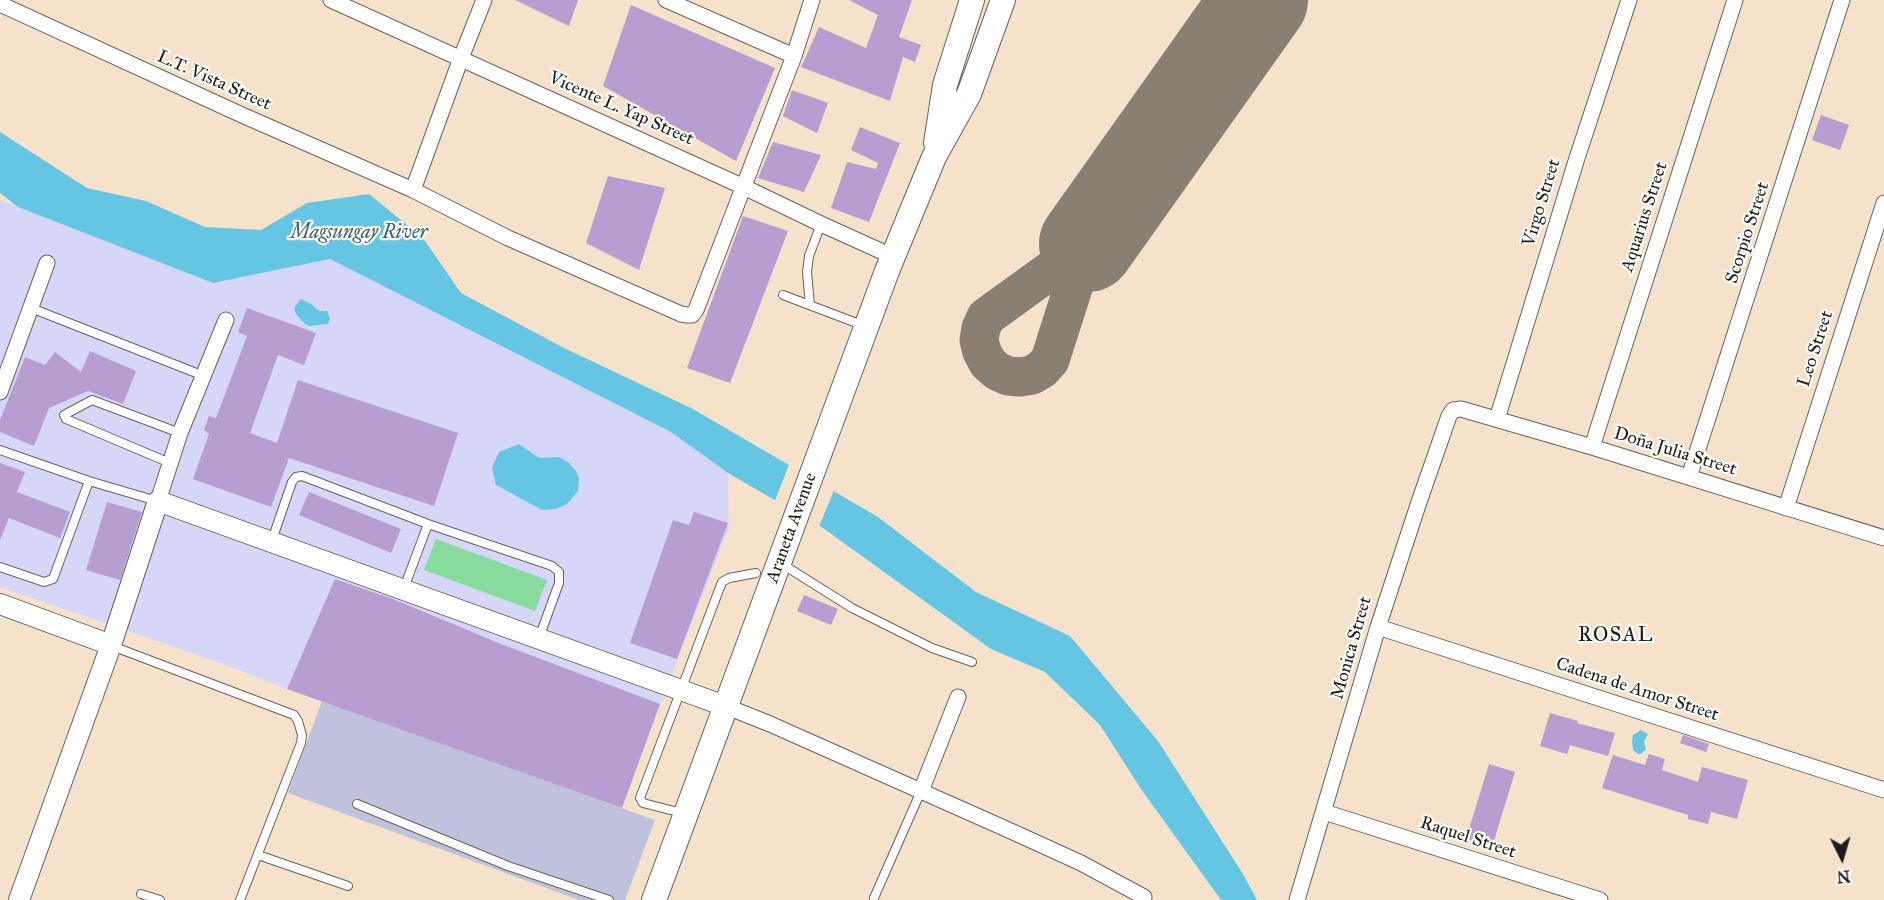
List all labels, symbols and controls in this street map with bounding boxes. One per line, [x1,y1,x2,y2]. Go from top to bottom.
street label: L.T. Vista Street [154,46,274,116]
street label: Vicente L. Yap Street [545,67,697,151]
street label: Virgo Street [1518,157,1566,249]
street label: Aquarius Street [1617,159,1673,275]
street label: Scorpio Street [1721,179,1775,287]
water label: Magsungay River [290,221,428,245]
street label: Leo Street [1794,308,1838,390]
street label: Doña Julia Street [1611,423,1739,481]
street label: Araneta Avenue [762,470,822,586]
street label: Monica Street [1327,594,1377,702]
district label: ROSAL [1578,624,1654,648]
street label: Cadena de Amor Street [1553,654,1721,726]
street label: Raquel Street [1417,812,1519,864]
north arrow [1812,828,1872,888]
text: N [1836,866,1851,886]

